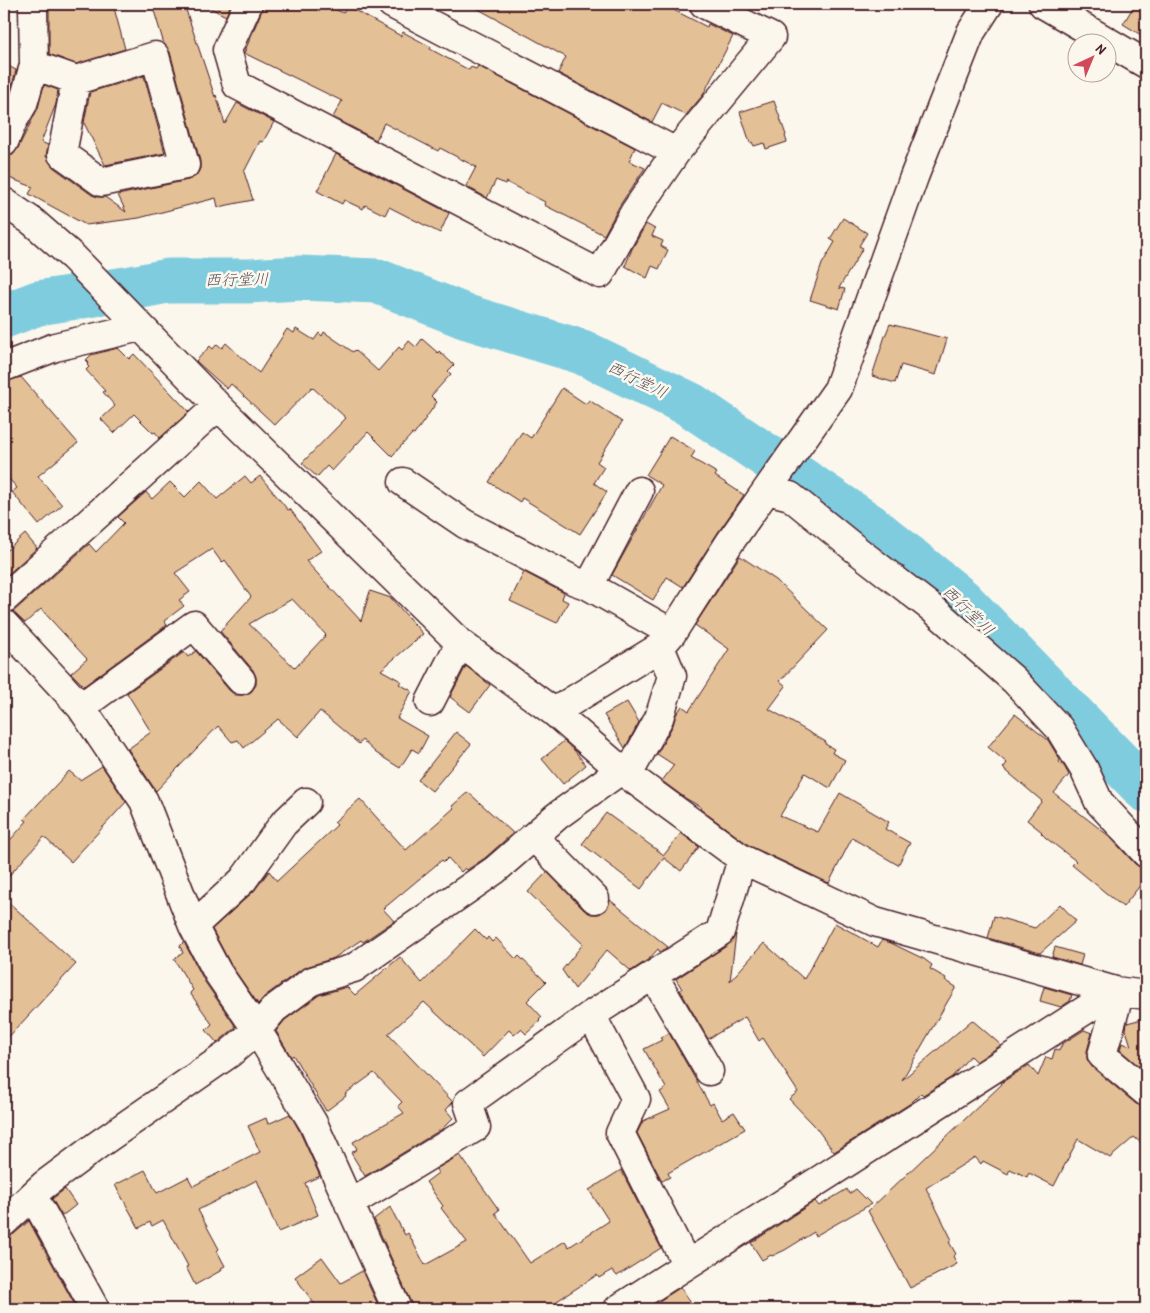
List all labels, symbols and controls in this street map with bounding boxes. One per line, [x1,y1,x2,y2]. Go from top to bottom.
north arrow [1068,32,1118,82]
text: N [1092,39,1111,58]
water label: 西行堂川 [205,267,269,291]
water label: 西行堂川 [604,355,672,403]
water label: 西行堂川 [938,580,1000,640]

